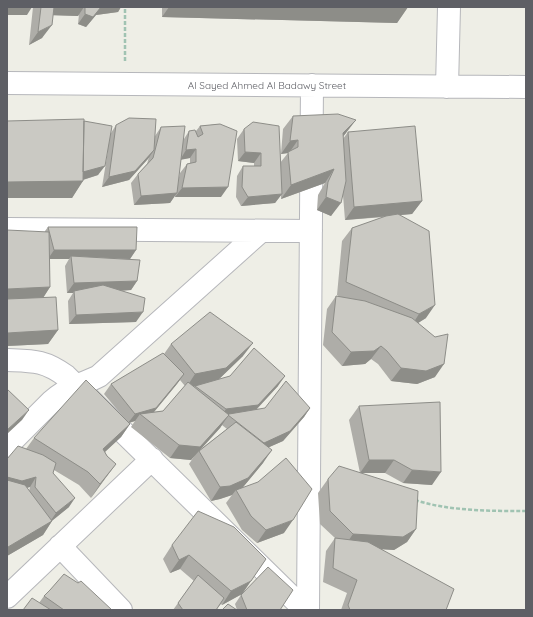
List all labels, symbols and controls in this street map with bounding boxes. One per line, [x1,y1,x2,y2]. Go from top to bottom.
street label: Al Sayed Ahmed Al Badawy Street [188,79,347,92]

